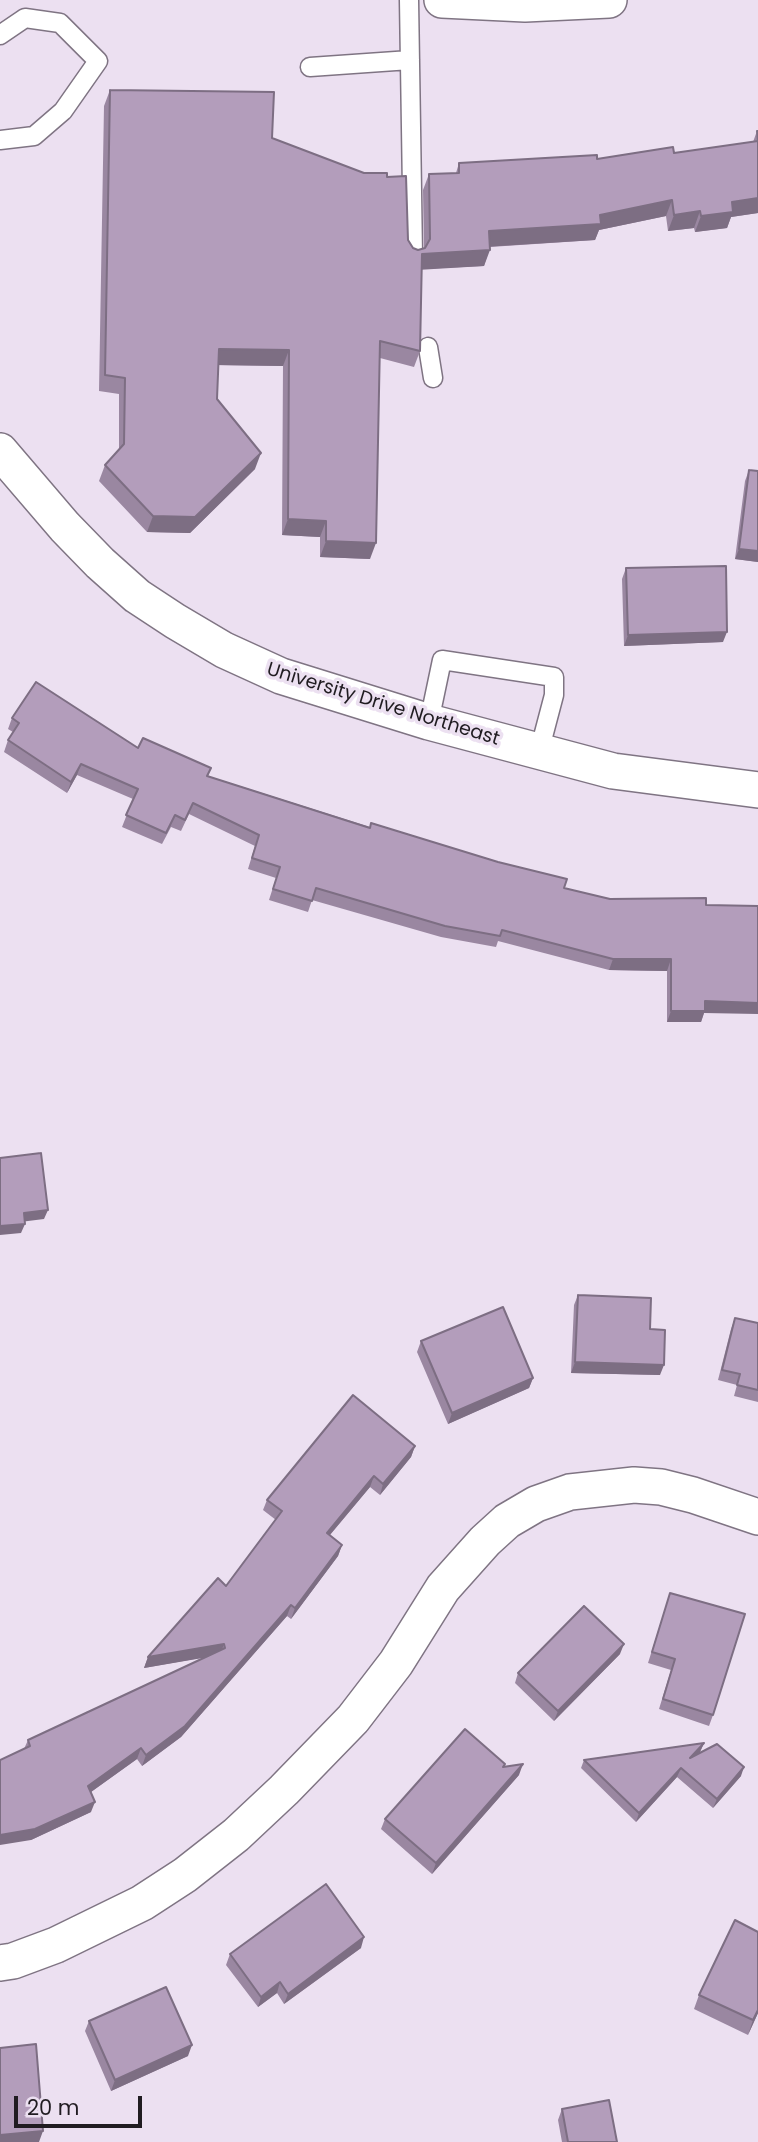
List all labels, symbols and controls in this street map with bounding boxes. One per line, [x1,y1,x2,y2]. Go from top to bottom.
street label: University Drive Northeast [264,659,502,751]
scale bar [18,2082,145,2126]
text: 20 m [27,2093,80,2122]

